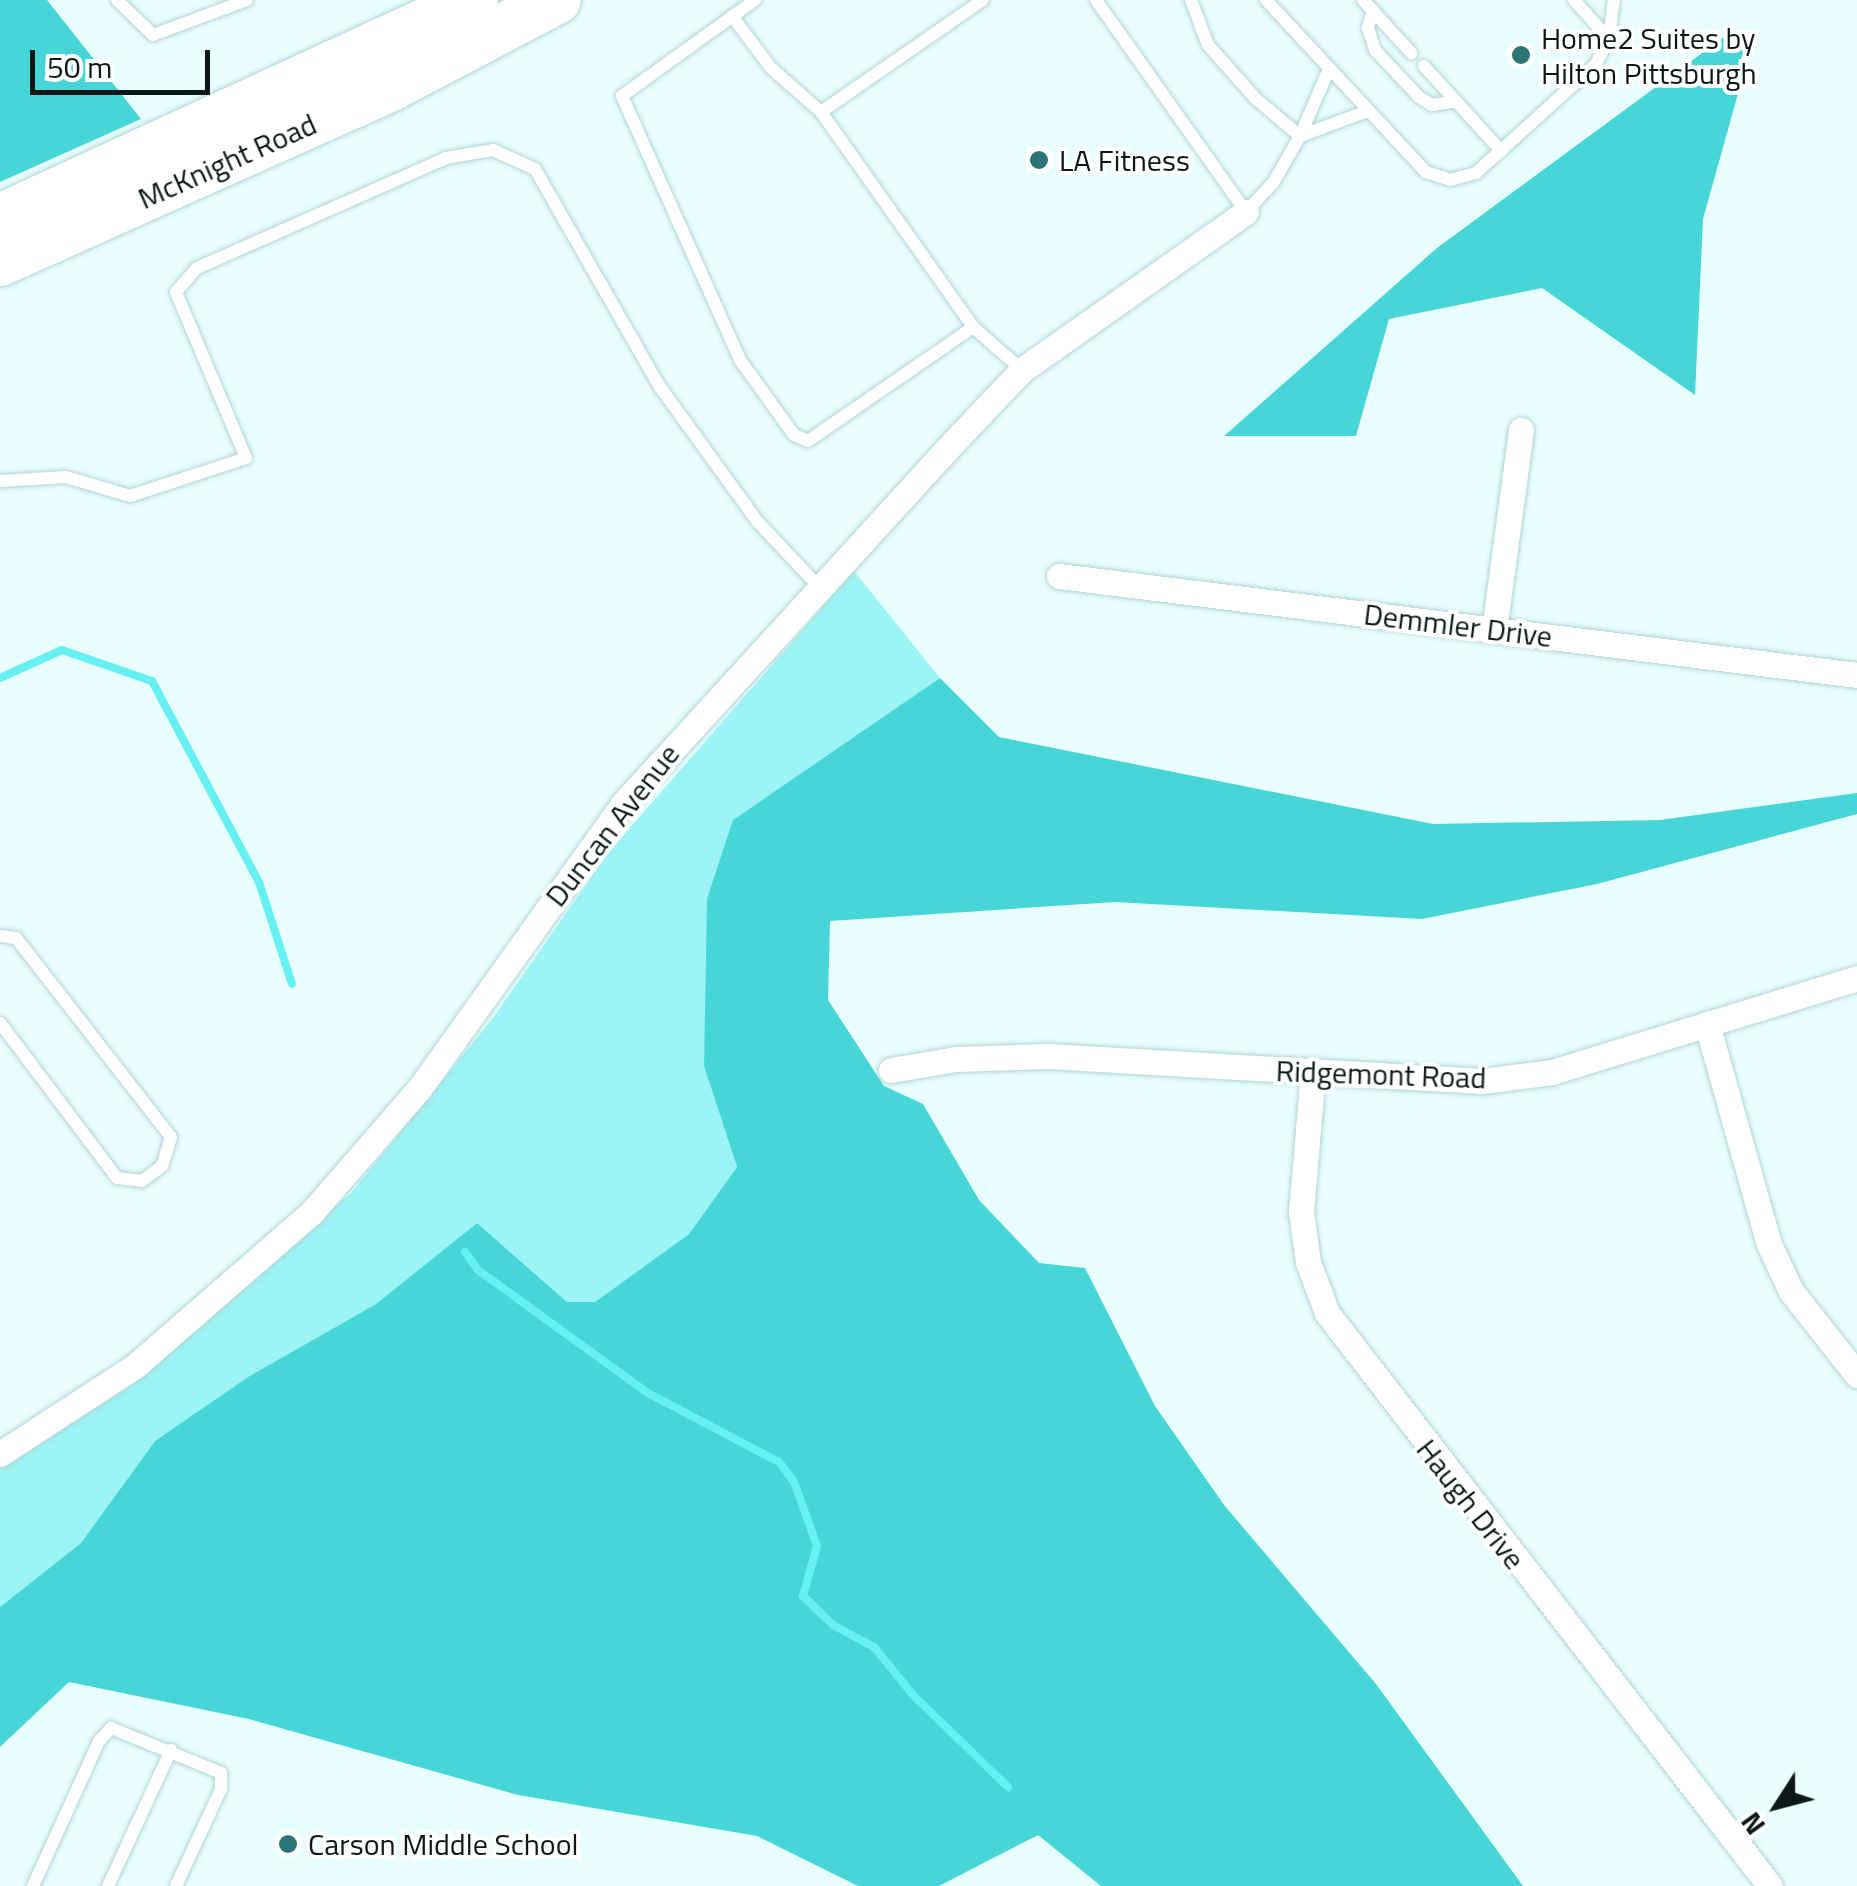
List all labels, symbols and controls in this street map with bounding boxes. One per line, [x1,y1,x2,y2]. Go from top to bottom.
place label: Home2 Suites by Hilton Pittsburgh [1541,20,1757,90]
scale bar [35,30,215,92]
text: 50 m [47,44,112,90]
marker: Home2 Suites by Hilton Pittsburgh [1510,44,1532,66]
street label: McKnight Road [132,106,322,216]
place label: LA Fitness [1059,142,1190,178]
marker: LA Fitness [1028,149,1050,171]
street label: Demmler Drive [1362,596,1554,654]
street label: Duncan Avenue [537,737,687,913]
street label: Ridgemont Road [1275,1052,1487,1096]
street label: Haugh Drive [1409,1432,1533,1576]
north arrow [1727,1756,1827,1856]
text: N [1729,1803,1775,1844]
place label: Carson Middle School [308,1826,578,1862]
marker: Carson Middle School [277,1833,299,1855]

